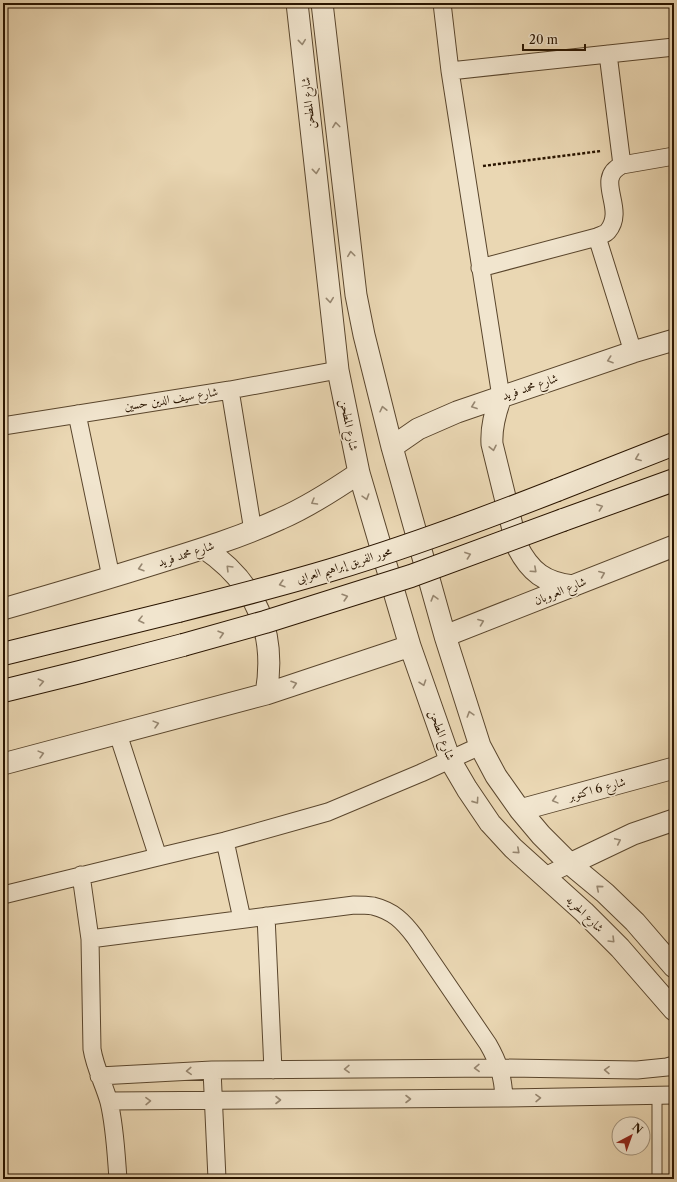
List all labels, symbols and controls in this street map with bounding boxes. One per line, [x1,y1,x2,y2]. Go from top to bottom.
scale bar [523,26,585,52]
text: 20 m [529,32,558,47]
one-way arrow [297,39,306,45]
street label: شارع المطحن [297,76,322,130]
one-way arrow [332,122,341,128]
one-way arrow [311,168,320,174]
one-way arrow [347,251,356,257]
one-way arrow [325,297,334,303]
one-way arrow [607,355,614,364]
street label: شارع محمد فريد [500,370,561,407]
street label: شارع سيف الدين حسين [123,384,220,417]
street label: شارع المطحن [333,398,362,453]
one-way arrow [470,402,477,410]
one-way arrow [379,406,388,413]
one-way arrow [488,445,497,452]
one-way arrow [634,454,641,462]
one-way arrow [361,493,370,500]
one-way arrow [311,497,318,504]
one-way arrow [596,503,603,511]
street label: شارع محمد فريد [156,537,217,573]
street label: محور الفريق إبراهيم العرابى [294,543,395,591]
one-way arrow [465,551,472,560]
one-way arrow [137,563,144,572]
one-way arrow [226,565,234,573]
one-way arrow [529,565,537,573]
one-way arrow [599,571,606,579]
street label: شارع العروبان [532,573,590,611]
one-way arrow [279,579,286,588]
one-way arrow [342,593,349,602]
one-way arrow [431,595,439,601]
one-way arrow [137,615,144,624]
one-way arrow [478,618,485,626]
one-way arrow [217,630,224,639]
one-way arrow [38,678,44,686]
one-way arrow [419,679,427,686]
one-way arrow [291,681,298,689]
street label: شارع المطحن [423,708,459,763]
one-way arrow [466,711,475,718]
one-way arrow [152,720,159,728]
one-way arrow [37,751,44,759]
street label: شارع 6 اكتوبر [565,774,628,808]
one-way arrow [552,796,558,804]
one-way arrow [471,797,479,804]
one-way arrow [614,838,621,846]
one-way arrow [512,847,520,854]
one-way arrow [597,886,604,893]
street label: شارع الحريه [561,892,607,938]
one-way arrow [607,935,615,943]
one-way arrow [474,1064,480,1072]
one-way arrow [344,1065,350,1073]
one-way arrow [604,1066,610,1074]
one-way arrow [186,1067,192,1076]
one-way arrow [535,1093,541,1102]
one-way arrow [275,1095,281,1104]
one-way arrow [405,1095,411,1103]
one-way arrow [145,1097,151,1105]
north arrow [611,1116,651,1156]
text: N [629,1120,646,1137]

